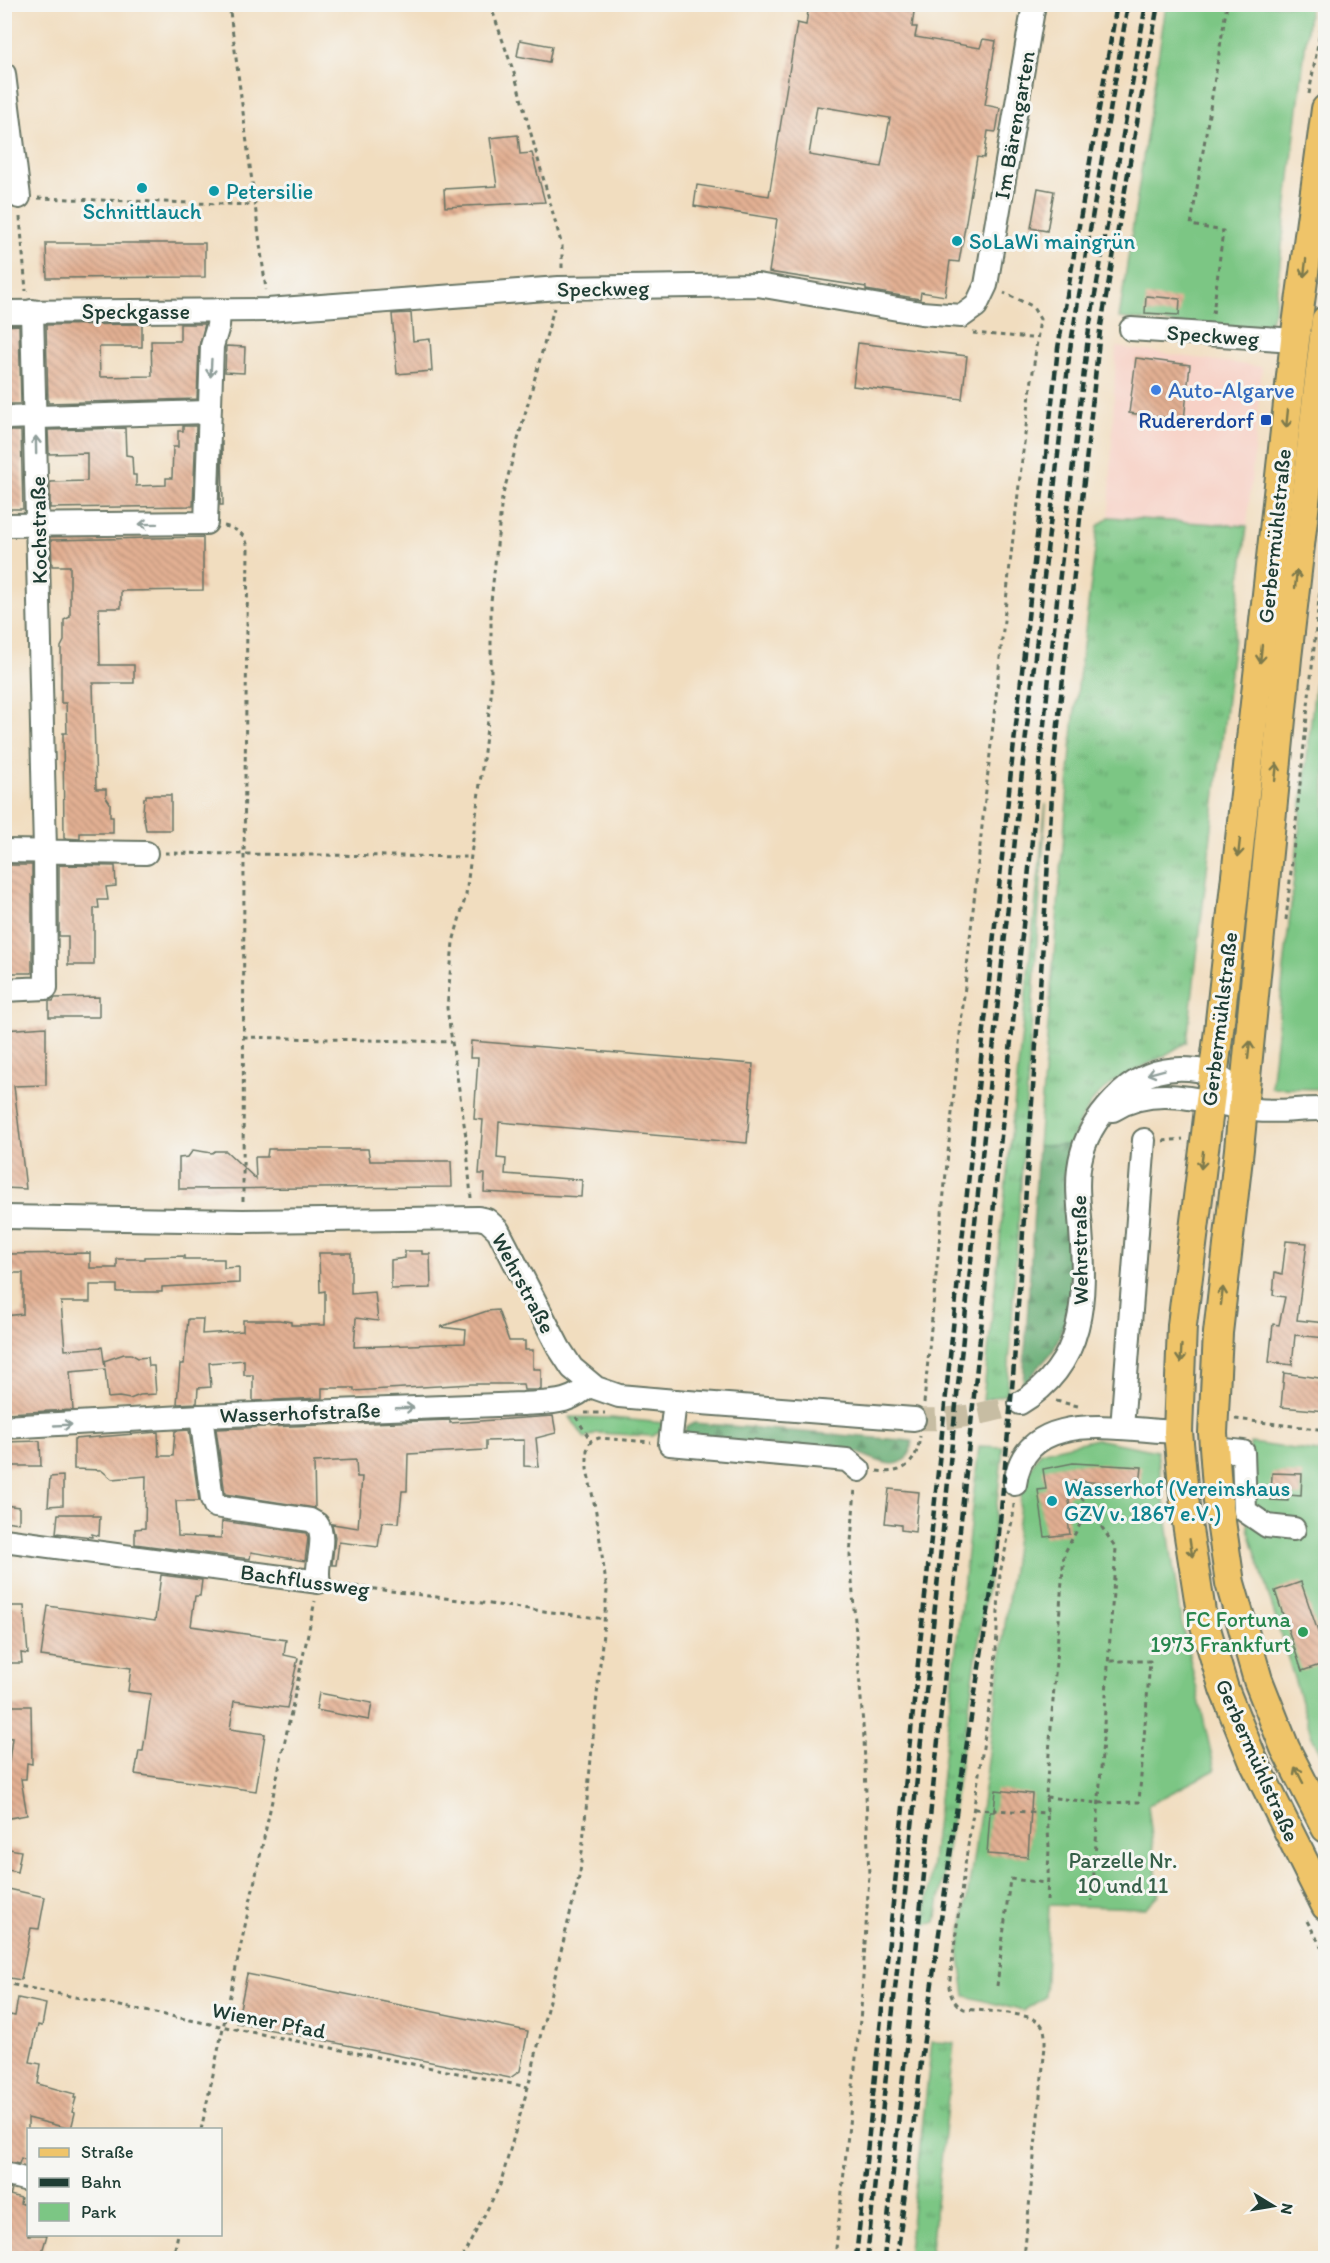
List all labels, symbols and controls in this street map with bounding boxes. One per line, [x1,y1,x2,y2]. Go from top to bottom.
street label: Im Bärengarten [988,48,1041,201]
place label: Petersilie [226,178,313,205]
marker: Schnittlauch [135,181,149,195]
marker: Petersilie [207,184,221,198]
place label: Schnittlauch [83,198,202,225]
place label: SoLaWi maingrün [969,228,1135,255]
marker: SoLaWi maingrün [950,234,964,248]
one-way arrow [1299,258,1310,278]
street label: Speckweg [557,274,650,303]
street label: Speckgasse [82,298,190,325]
street label: Speckweg [1166,319,1261,352]
one-way arrow [205,358,216,378]
place label: Auto-Algarve [1168,377,1295,404]
marker: Auto-Algarve [1149,383,1163,397]
place label: Rudererdorf [1138,407,1255,434]
one-way arrow [1281,408,1292,428]
marker: Rudererdorf [1259,413,1273,427]
one-way arrow [30,436,41,456]
street label: Gerbermühlstraße [1252,447,1297,625]
street label: Kochstraße [24,476,53,584]
one-way arrow [138,518,158,530]
one-way arrow [1291,569,1302,589]
one-way arrow [1255,644,1266,664]
one-way arrow [1271,763,1282,782]
one-way arrow [1233,838,1244,858]
street label: Gerbermühlstraße [1195,930,1244,1108]
one-way arrow [1244,1040,1255,1060]
one-way arrow [1147,1067,1166,1079]
one-way arrow [1197,1150,1208,1169]
street label: Wehrstraße [1065,1195,1094,1305]
street label: Wehrstraße [486,1228,561,1338]
one-way arrow [1217,1287,1228,1307]
one-way arrow [1175,1343,1186,1363]
street label: Wasserhofstraße [219,1396,381,1429]
one-way arrow [394,1403,414,1414]
one-way arrow [52,1419,72,1430]
place label: Wasserhof (Vereinshaus GZV v. 1867 e.V.) [1064,1475,1290,1527]
marker: Wasserhof (Vereinshaus GZV v. 1867 e.V.) [1045,1494,1059,1508]
one-way arrow [1185,1538,1196,1557]
street label: Bachflussweg [239,1558,372,1603]
place label: FC Fortuna 1973 Frankfurt [1150,1606,1292,1658]
marker: FC Fortuna 1973 Frankfurt [1296,1625,1310,1639]
street label: Gerbermühlstraße [1210,1675,1306,1846]
one-way arrow [1293,1767,1305,1785]
park label: Parzelle Nr. 10 und 11 [1068,1847,1178,1899]
street label: Wiener Pfad [210,1996,328,2045]
legend [27,2128,222,2236]
text: Straße [81,2141,134,2163]
text: Bahn [81,2171,122,2193]
north arrow [1243,2176,1303,2236]
text: Park [81,2201,116,2223]
text: N [1277,2202,1298,2216]

